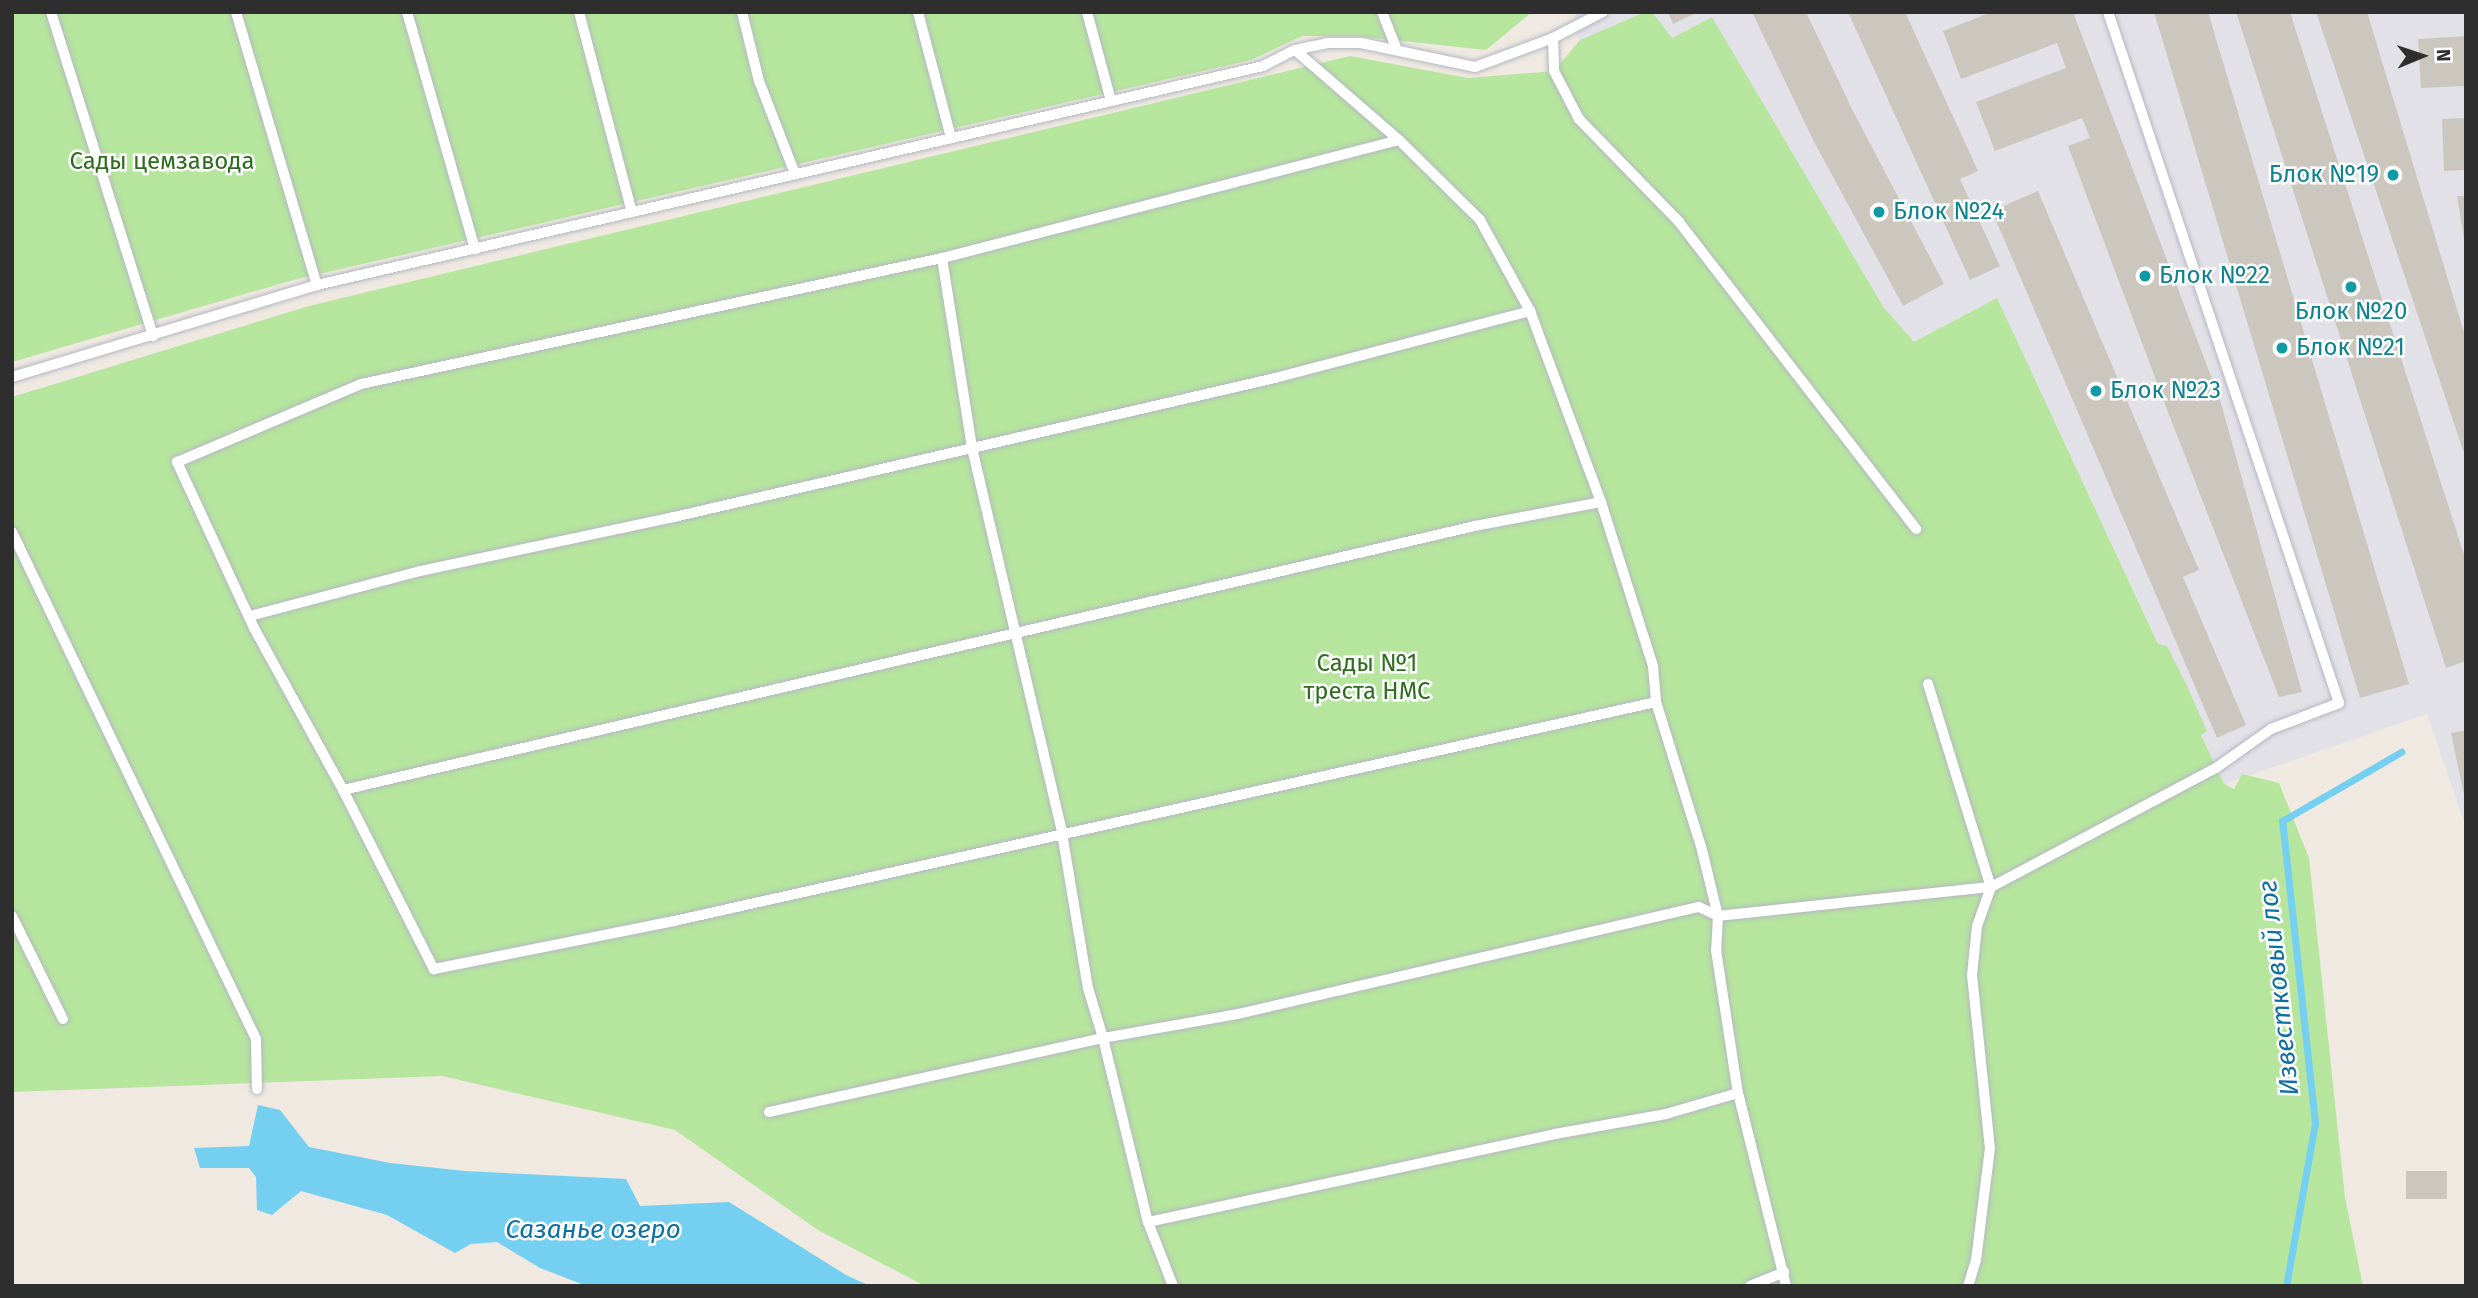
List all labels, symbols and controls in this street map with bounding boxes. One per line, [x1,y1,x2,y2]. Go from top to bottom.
north arrow [2387,21,2457,91]
text: N [2432,49,2455,62]
park label: Сады цемзавода [69,148,255,176]
place label: Блок №19 [2269,161,2379,189]
marker: Блок №19 [2385,167,2401,183]
place label: Блок №24 [1893,198,2004,226]
marker: Блок №24 [1871,204,1887,220]
place label: Блок №22 [2159,262,2270,290]
marker: Блок №22 [2137,268,2153,284]
marker: Блок №20 [2343,279,2359,295]
place label: Блок №20 [2295,298,2407,326]
place label: Блок №21 [2296,334,2405,362]
marker: Блок №21 [2274,340,2290,356]
place label: Блок №23 [2110,377,2221,405]
marker: Блок №23 [2088,383,2104,399]
park label: Сады №1 треста НМС [1303,650,1431,706]
water label: Известковый лог [2252,879,2306,1097]
water label: Сазанье озеро [505,1214,681,1246]

